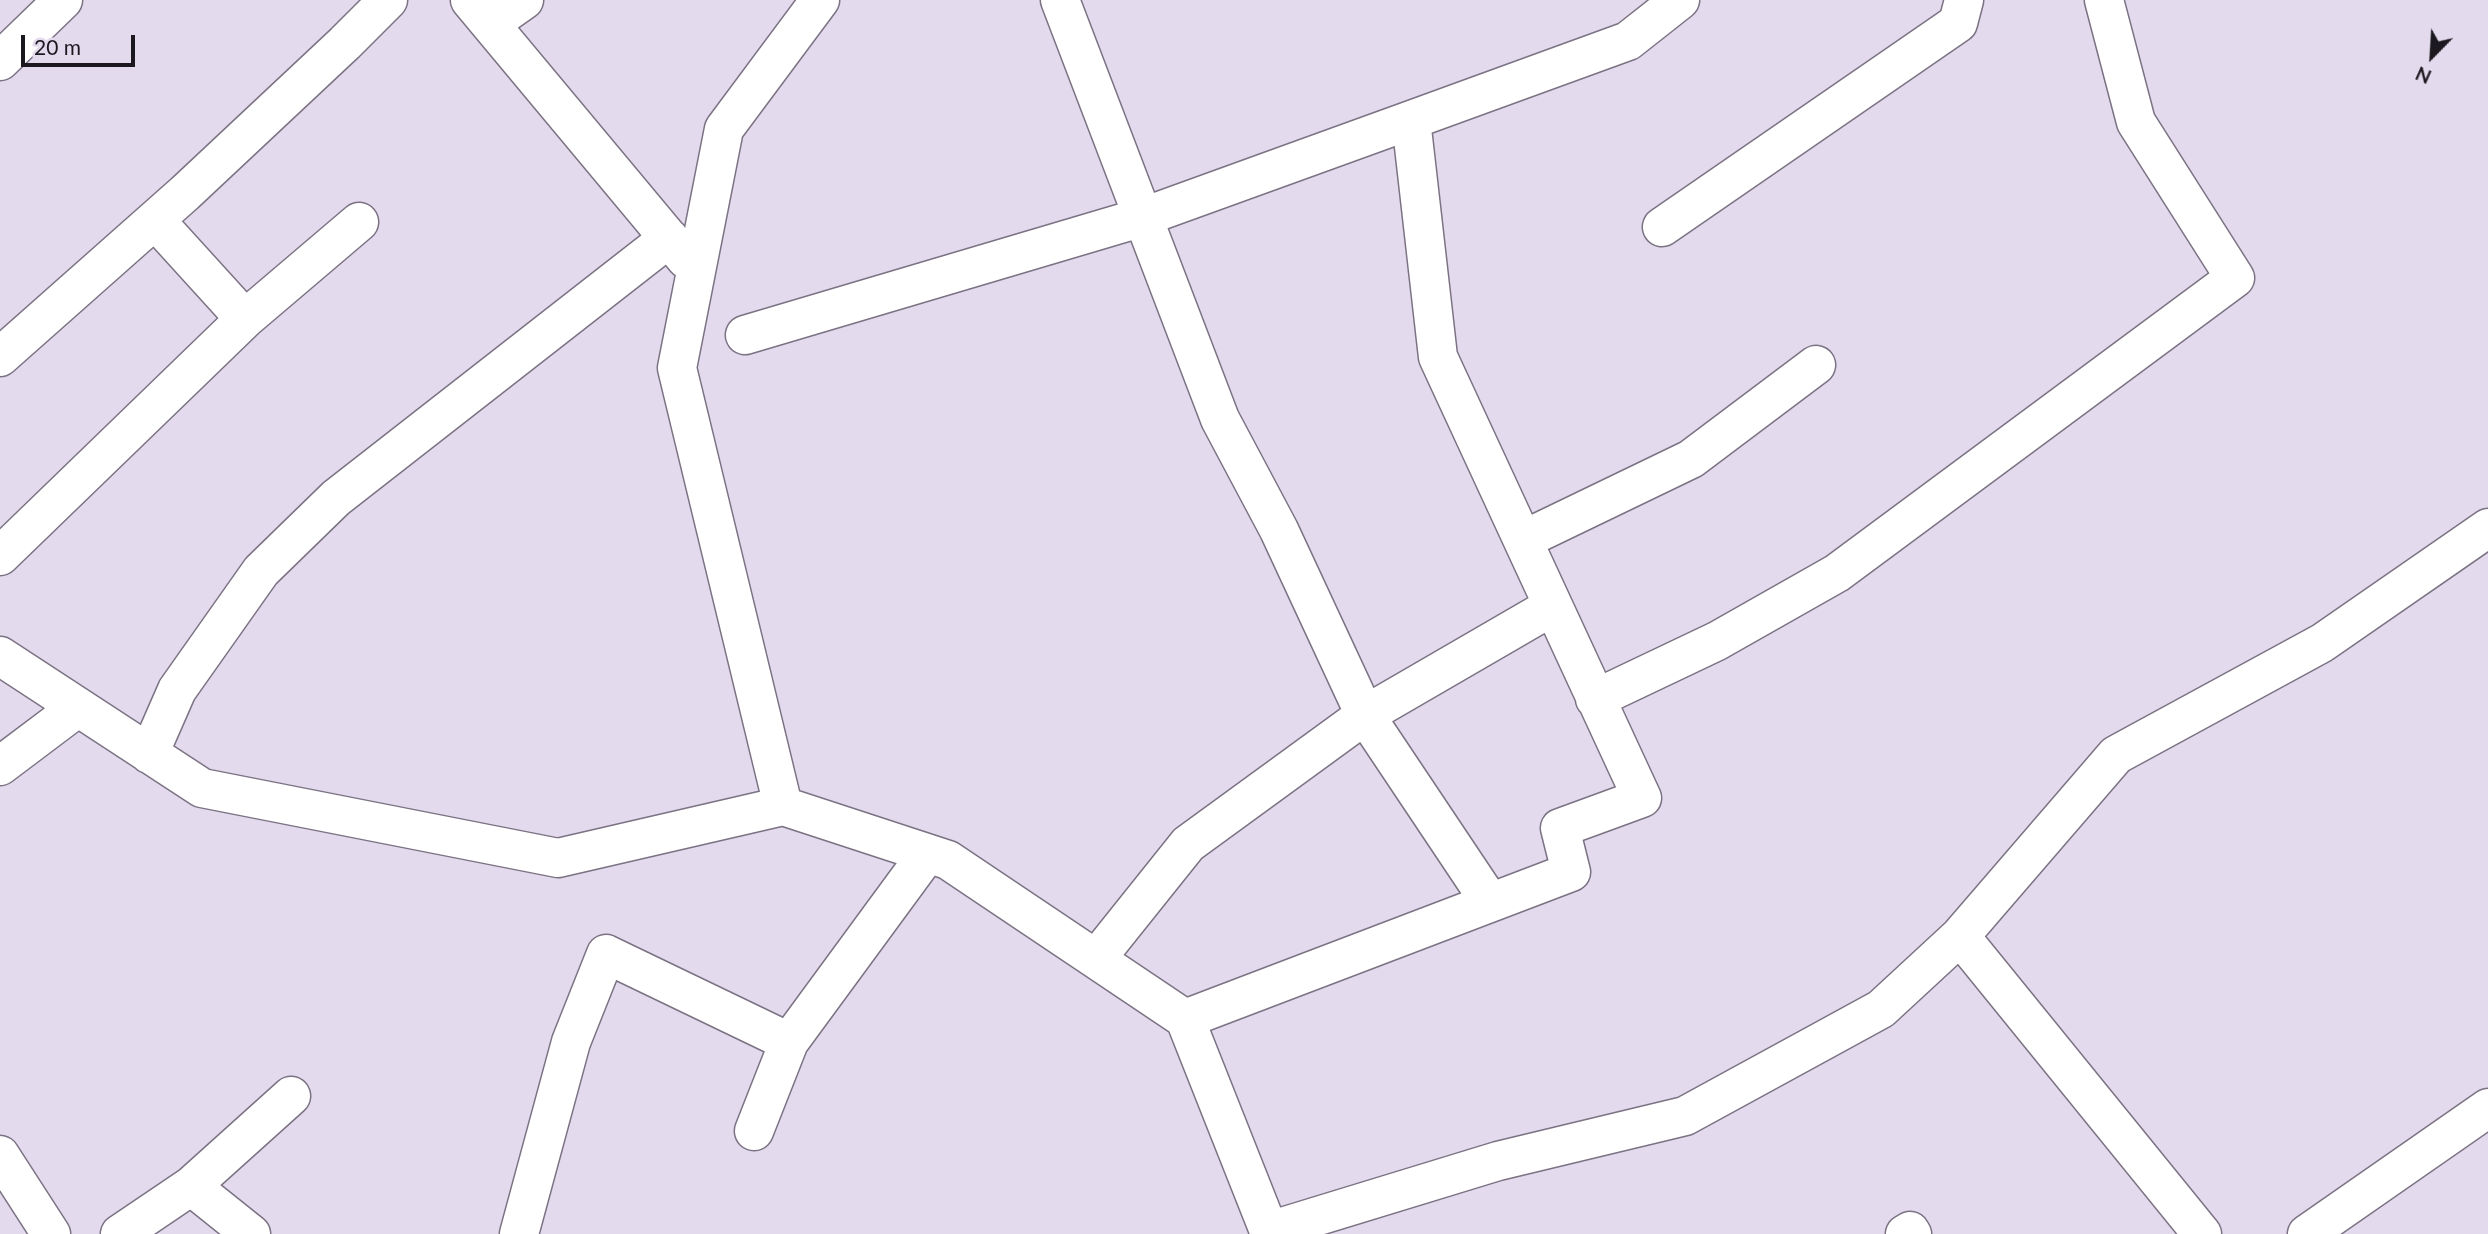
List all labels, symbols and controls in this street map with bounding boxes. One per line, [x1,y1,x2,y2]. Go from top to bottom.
scale bar [24,21,138,65]
north arrow [2397,21,2467,91]
text: 20 m [34,34,81,59]
text: N [2412,62,2435,89]

